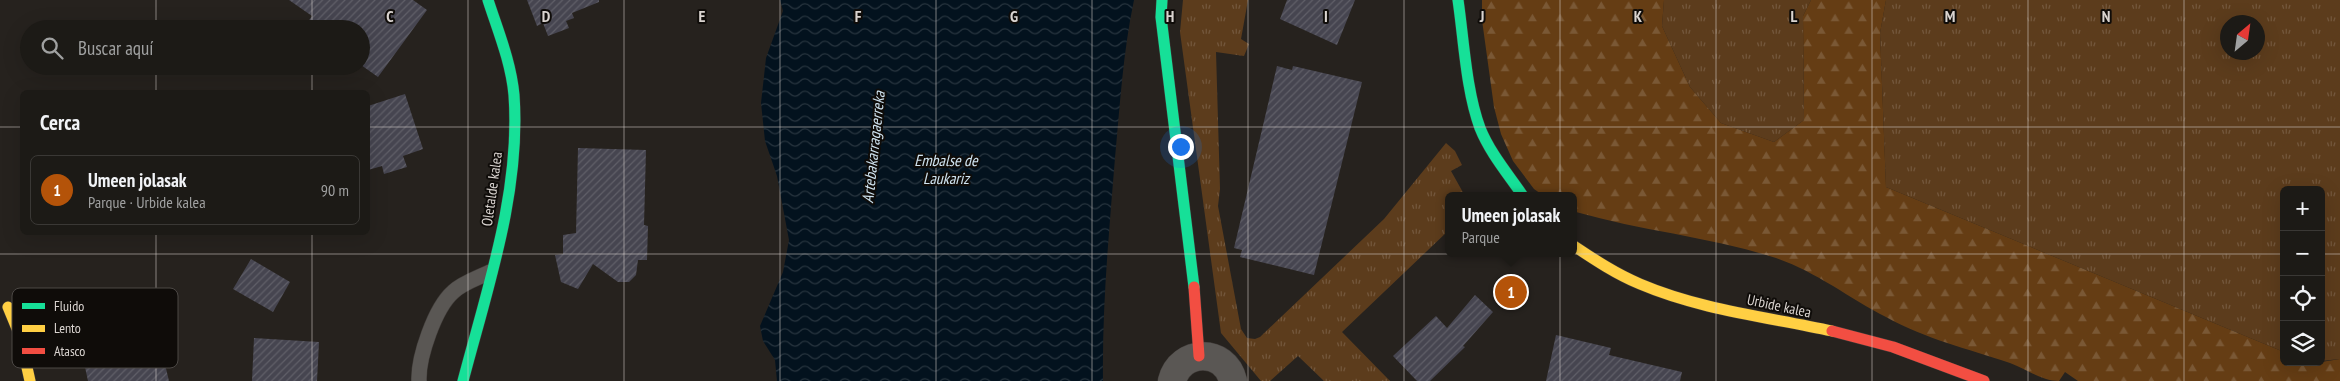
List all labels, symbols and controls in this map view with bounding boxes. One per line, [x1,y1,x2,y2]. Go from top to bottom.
text: C [386,6,394,26]
text: D [542,6,551,26]
text: E [699,6,706,26]
text: F [855,6,862,26]
text: G [1010,6,1018,26]
text: H [1166,6,1174,26]
text: I [1324,6,1328,26]
text: J [1479,6,1484,26]
text: K [1634,6,1643,26]
text: L [1791,6,1798,26]
text: M [1945,6,1955,26]
text: N [2102,6,2110,26]
north arrow [2220,15,2265,60]
search box [20,20,370,75]
icon: search [38,34,66,62]
text: Buscar aquí [78,36,153,60]
water label: Artebakarragaerreka [857,89,889,204]
text: Cerca [40,109,80,136]
your location [1168,134,1194,160]
water label: Embalse de Laukariz [914,150,979,188]
street label: Oletalde kalea [477,151,506,227]
text: Umeen jolasak [88,168,187,192]
text: 1 [53,180,61,200]
text: 90 m [321,180,349,200]
map controls [2280,186,2325,366]
button: + [2280,186,2325,231]
text: Parque · Urbide kalea [88,192,206,212]
popup [1445,192,1577,257]
text: Umeen jolasak [1462,203,1560,227]
text: Parque [1462,227,1500,247]
button: − [2280,231,2325,276]
pin: 1 [1495,273,1527,311]
button: locate [2280,276,2325,321]
legend [12,288,178,368]
street label: Urbide kalea [1745,289,1813,322]
text: Fluido [54,297,84,315]
text: Lento [54,319,81,337]
button: layers [2280,321,2325,366]
text: Atasco [54,342,85,360]

